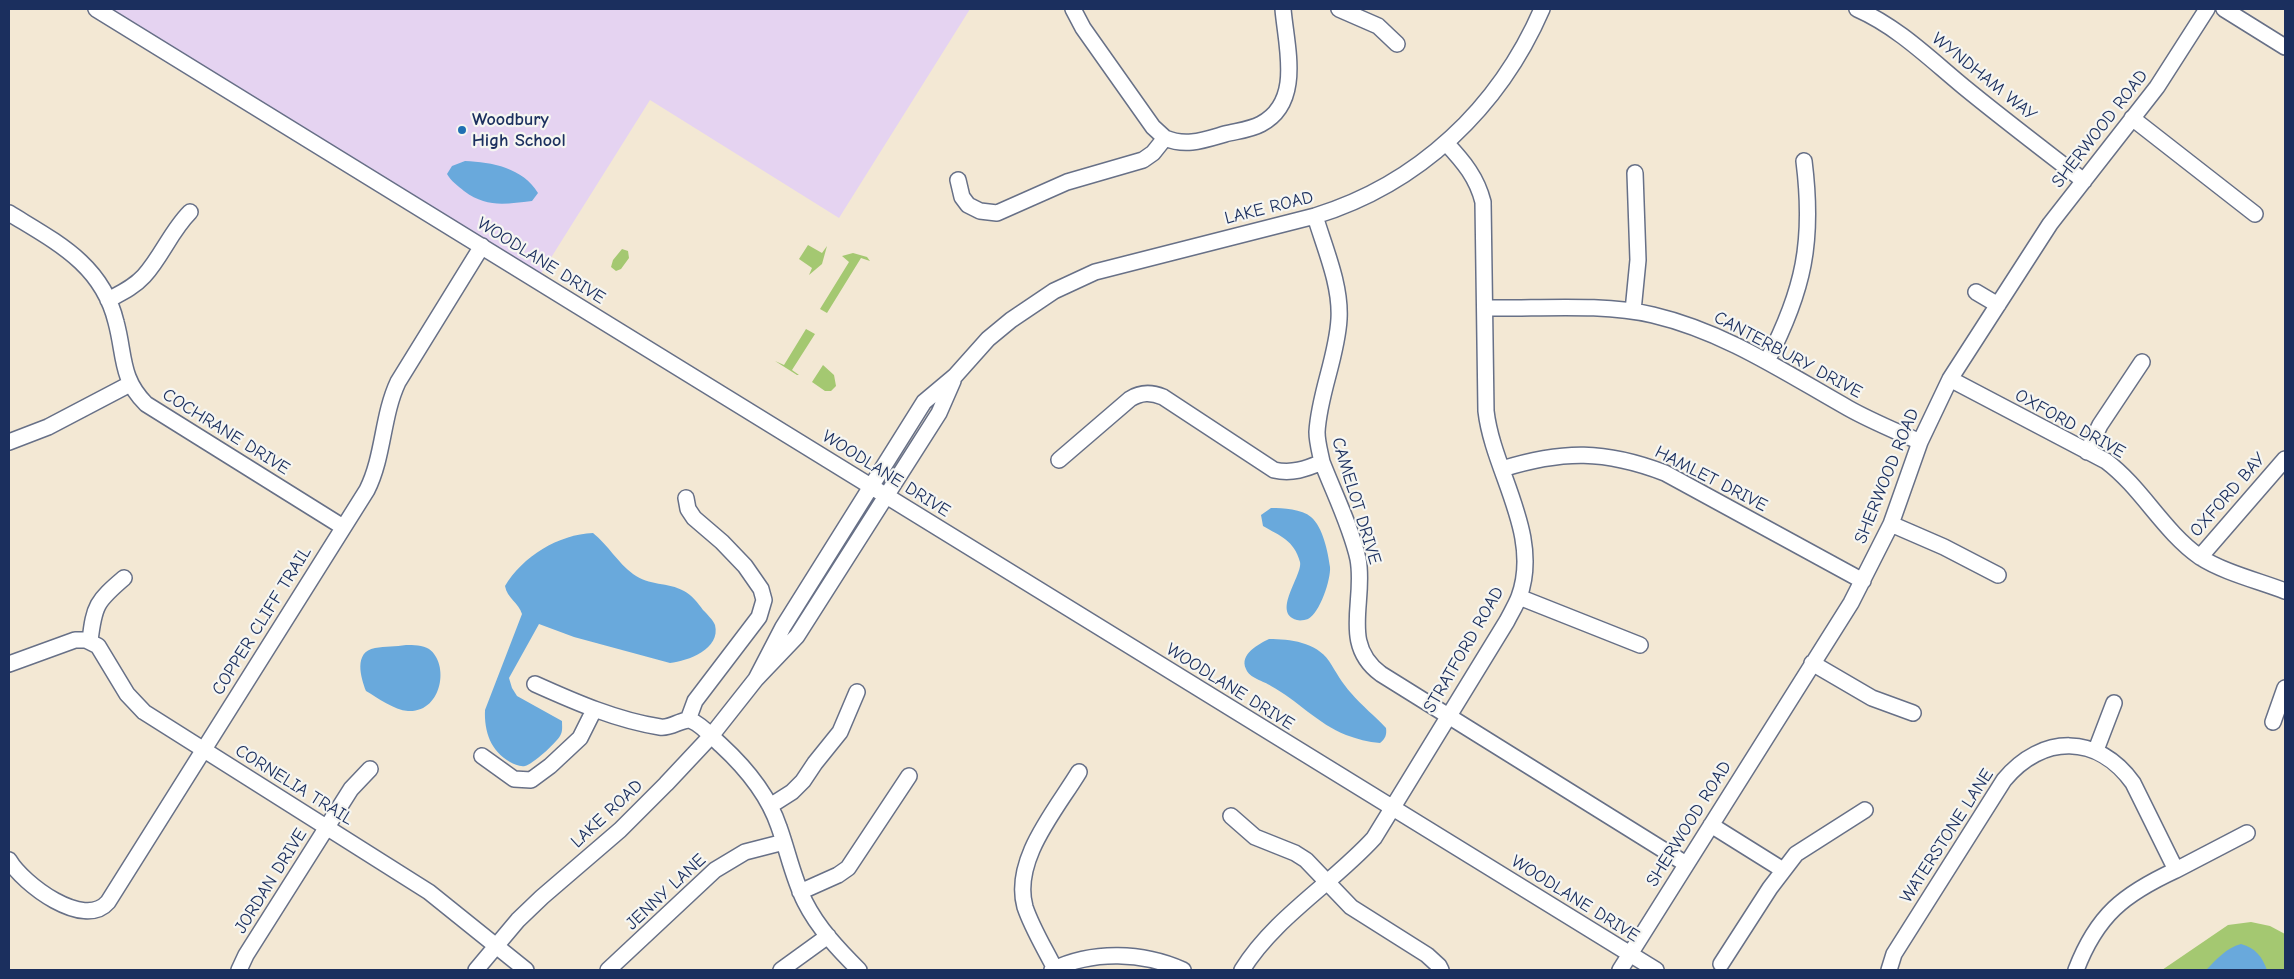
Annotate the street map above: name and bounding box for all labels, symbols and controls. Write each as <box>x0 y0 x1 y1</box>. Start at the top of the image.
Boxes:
street label: WYNDHAM WAY <box>1927 28 2041 126</box>
street label: SHERWOOD ROAD <box>2047 66 2153 192</box>
place label: Woodbury High School <box>472 109 566 152</box>
marker: Woodbury High School <box>456 124 468 136</box>
street label: LAKE ROAD <box>1222 187 1316 229</box>
street label: WOODLANE DRIVE <box>473 213 609 309</box>
street label: CANTERBURY DRIVE <box>1710 307 1866 403</box>
street label: COCHRANE DRIVE <box>158 384 294 480</box>
street label: OXFORD DRIVE <box>2011 385 2129 463</box>
street label: SHERWOOD ROAD <box>1850 405 1924 547</box>
street label: WOODLANE DRIVE <box>818 426 954 522</box>
street label: CAMELOT DRIVE <box>1326 435 1386 567</box>
street label: HAMLET DRIVE <box>1651 441 1771 517</box>
street label: OXFORD BAY <box>2186 448 2270 542</box>
street label: COPPER CLIFF TRAIL <box>208 543 316 699</box>
street label: STRATFORD ROAD <box>1419 583 1509 717</box>
street label: WOODLANE DRIVE <box>1162 639 1298 735</box>
street label: CORNELIA TRAIL <box>231 740 357 830</box>
street label: SHERWOOD ROAD <box>1642 757 1736 891</box>
street label: WATERSTONE LANE <box>1896 765 1998 907</box>
street label: LAKE ROAD <box>567 775 647 853</box>
street label: JORDAN DRIVE <box>230 824 312 938</box>
street label: JENNY LANE <box>621 849 711 935</box>
street label: WOODLANE DRIVE <box>1507 851 1643 947</box>

